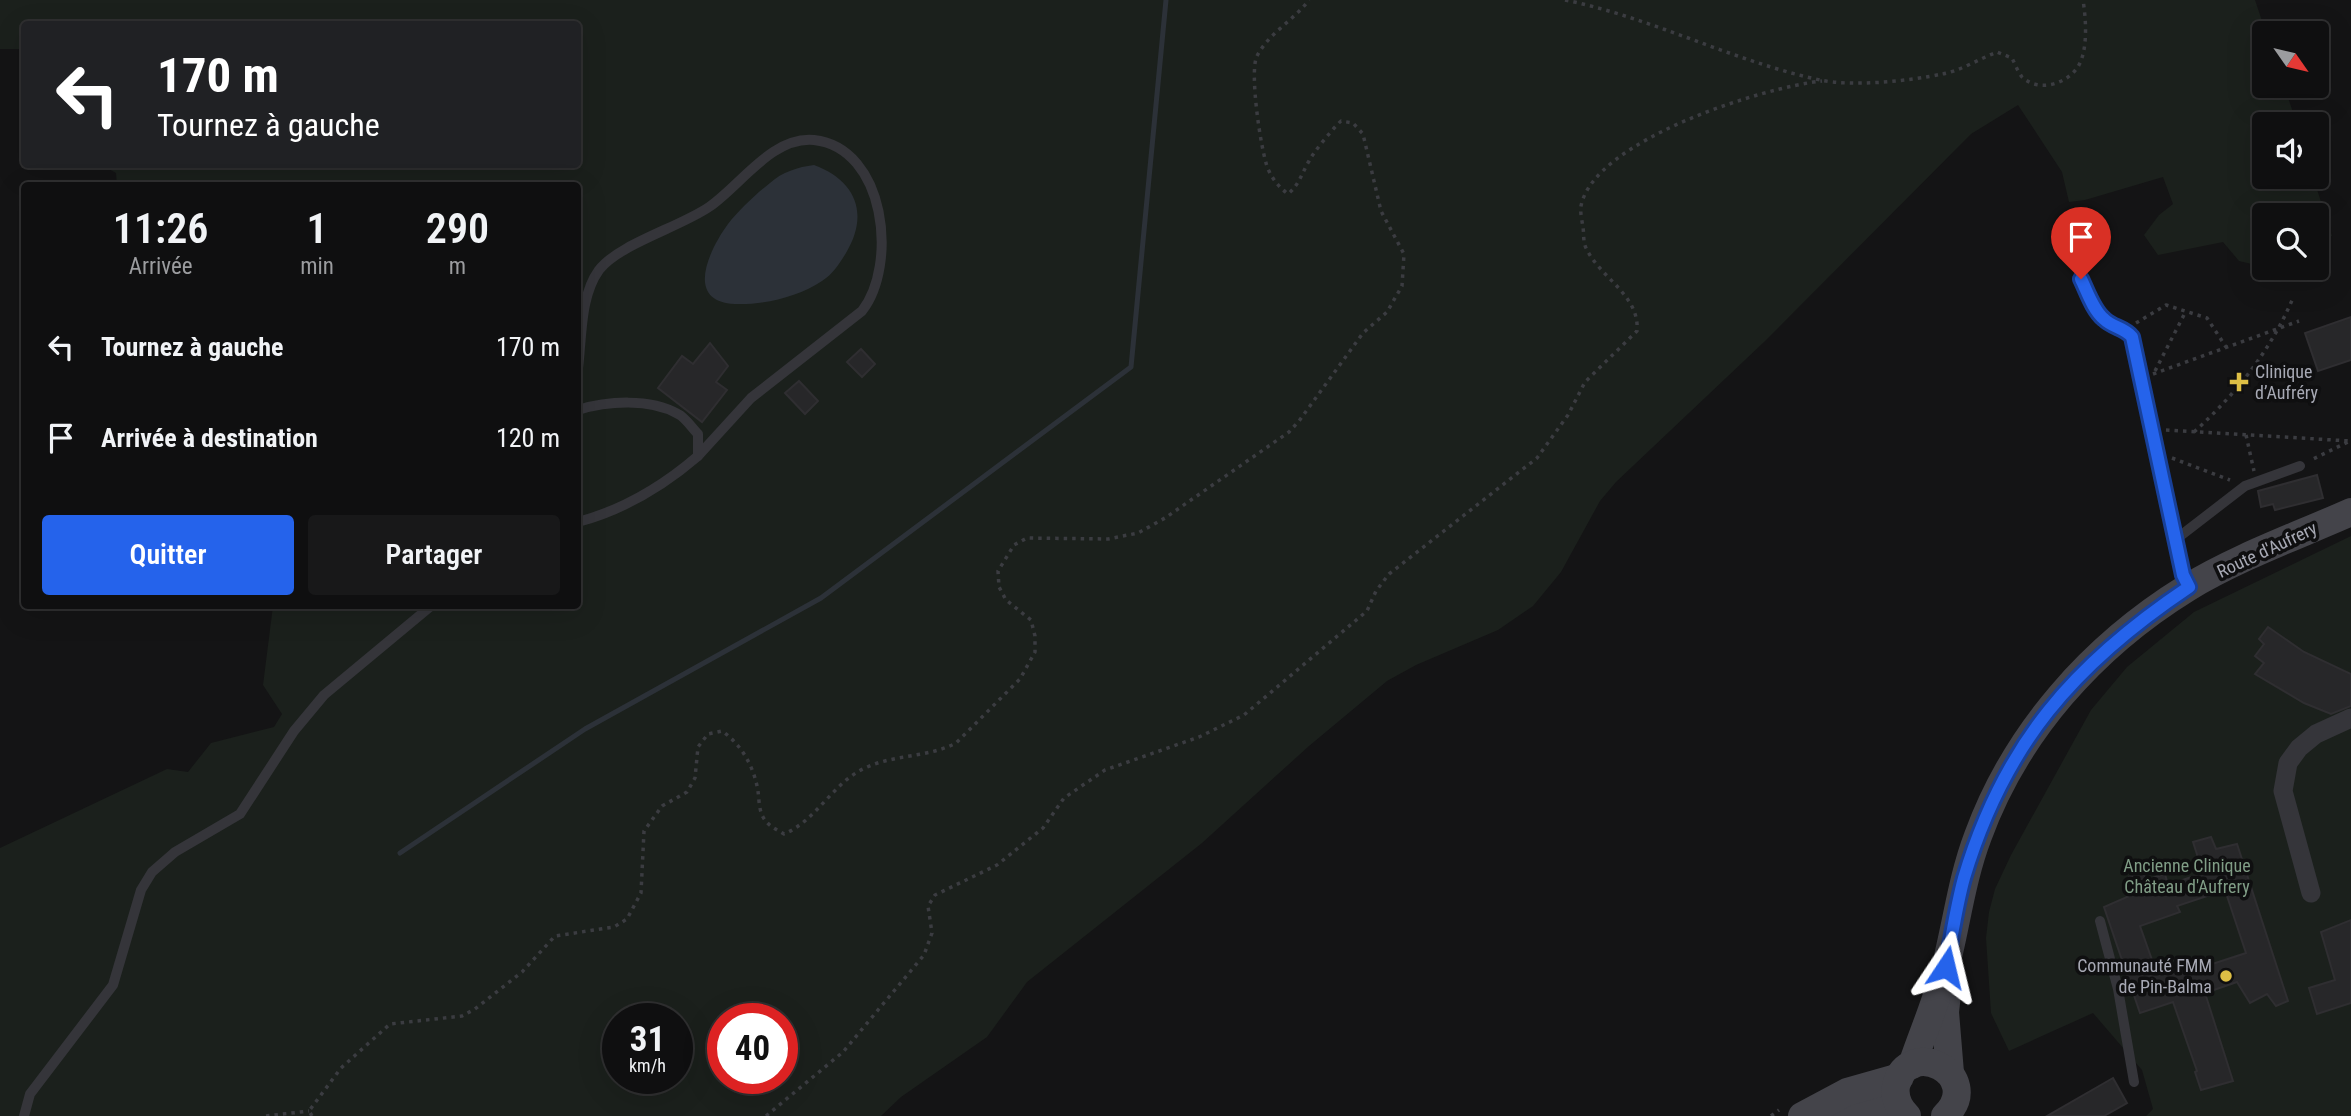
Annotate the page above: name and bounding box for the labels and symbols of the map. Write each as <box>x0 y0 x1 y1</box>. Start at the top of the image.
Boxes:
north arrow <box>2252 21 2329 98</box>
pin <box>2051 207 2111 279</box>
place label: Clinique d’Aufréry <box>2255 361 2318 403</box>
marker: Clinique d’Aufréry <box>2229 372 2249 392</box>
street label: Route d'Aufrery <box>2214 517 2321 582</box>
park label: Ancienne Clinique Château d'Aufrery <box>2123 855 2251 897</box>
position arrow <box>1909 930 1983 1004</box>
place label: Communauté FMM de Pin-Balma <box>2077 955 2212 997</box>
marker: Communauté FMM de Pin-Balma <box>2218 968 2234 984</box>
speed limit sign: 40 <box>707 1003 798 1094</box>

